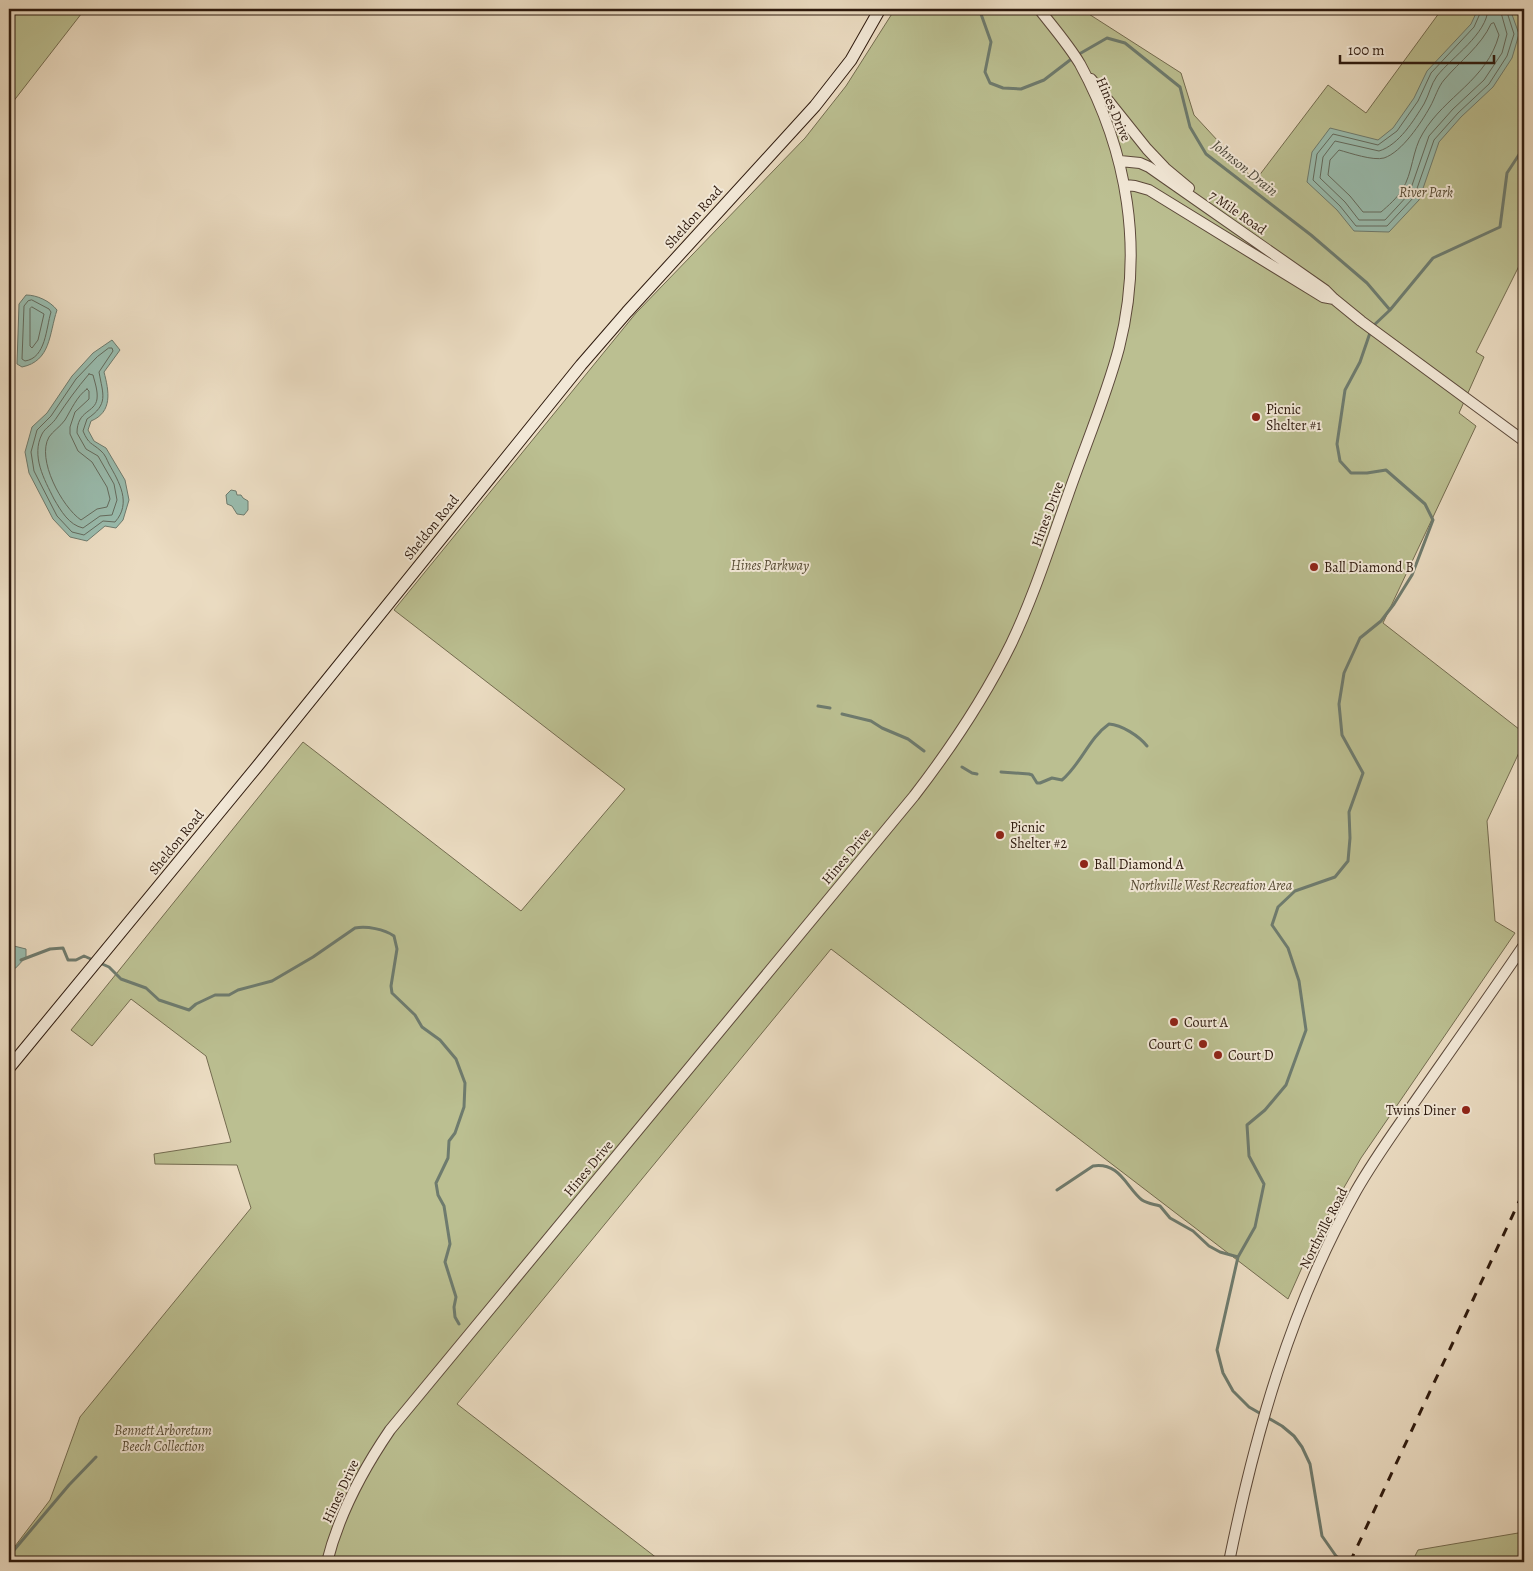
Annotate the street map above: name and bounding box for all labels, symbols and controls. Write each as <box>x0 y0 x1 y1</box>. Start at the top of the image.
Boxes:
scale bar <box>1340 32 1494 64</box>
text: 100 m <box>1348 40 1385 60</box>
street label: Hines Drive <box>1091 74 1136 144</box>
water label: Johnson Drain <box>1207 135 1282 201</box>
street label: Sheldon Road <box>660 181 727 253</box>
park label: River Park <box>1399 183 1453 202</box>
street label: 7 Mile Road <box>1205 186 1271 239</box>
place label: Picnic Shelter #1 <box>1266 400 1321 435</box>
marker: Picnic Shelter #1 <box>1250 411 1262 423</box>
street label: Hines Drive <box>1027 479 1068 549</box>
street label: Sheldon Road <box>399 490 464 564</box>
park label: Hines Parkway <box>731 556 809 575</box>
place label: Ball Diamond B <box>1324 558 1414 577</box>
marker: Ball Diamond B <box>1308 561 1320 573</box>
street label: Sheldon Road <box>144 805 209 879</box>
place label: Picnic Shelter #2 <box>1010 818 1067 853</box>
street label: Hines Drive <box>817 824 876 889</box>
marker: Picnic Shelter #2 <box>994 829 1006 841</box>
place label: Ball Diamond A <box>1094 855 1184 874</box>
marker: Ball Diamond A <box>1078 858 1090 870</box>
park label: Northville West Recreation Area <box>1130 876 1293 895</box>
place label: Court A <box>1184 1013 1229 1032</box>
marker: Court A <box>1168 1016 1180 1028</box>
place label: Court C <box>1148 1035 1193 1054</box>
marker: Court C <box>1197 1038 1209 1050</box>
place label: Court D <box>1228 1046 1274 1065</box>
marker: Court D <box>1212 1049 1224 1061</box>
place label: Twins Diner <box>1386 1101 1457 1120</box>
marker: Twins Diner <box>1460 1104 1472 1116</box>
street label: Hines Drive <box>559 1136 618 1201</box>
street label: Northville Road <box>1295 1184 1352 1272</box>
park label: Bennett Arboretum Beech Collection <box>114 1421 212 1456</box>
street label: Hines Drive <box>317 1456 363 1526</box>

